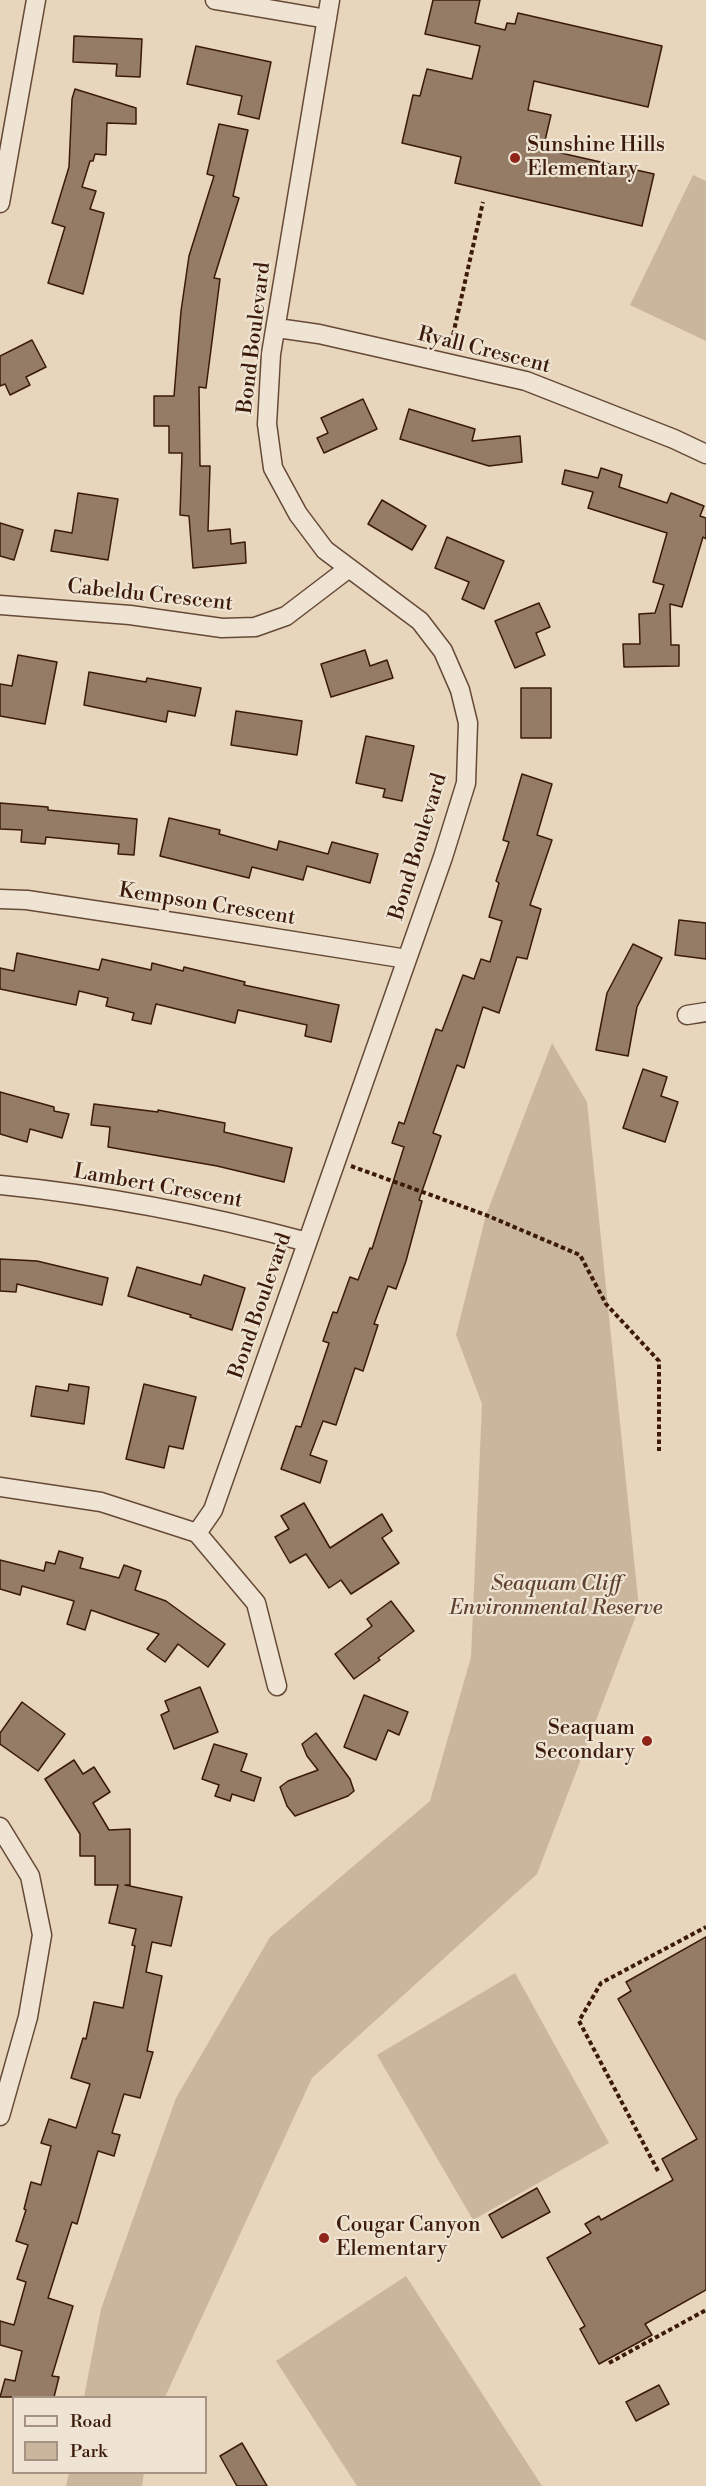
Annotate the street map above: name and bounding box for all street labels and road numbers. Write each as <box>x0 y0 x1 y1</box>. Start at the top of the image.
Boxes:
street label: Bond Boulevard <box>233 261 277 415</box>
street label: Ryall Crescent <box>415 322 553 380</box>
street label: Cabeldu Crescent <box>66 575 234 617</box>
street label: Bond Boulevard <box>385 770 453 924</box>
street label: Kempson Crescent <box>117 879 297 931</box>
street label: Lambert Crescent <box>72 1160 244 1214</box>
street label: Bond Boulevard <box>224 1230 298 1382</box>

